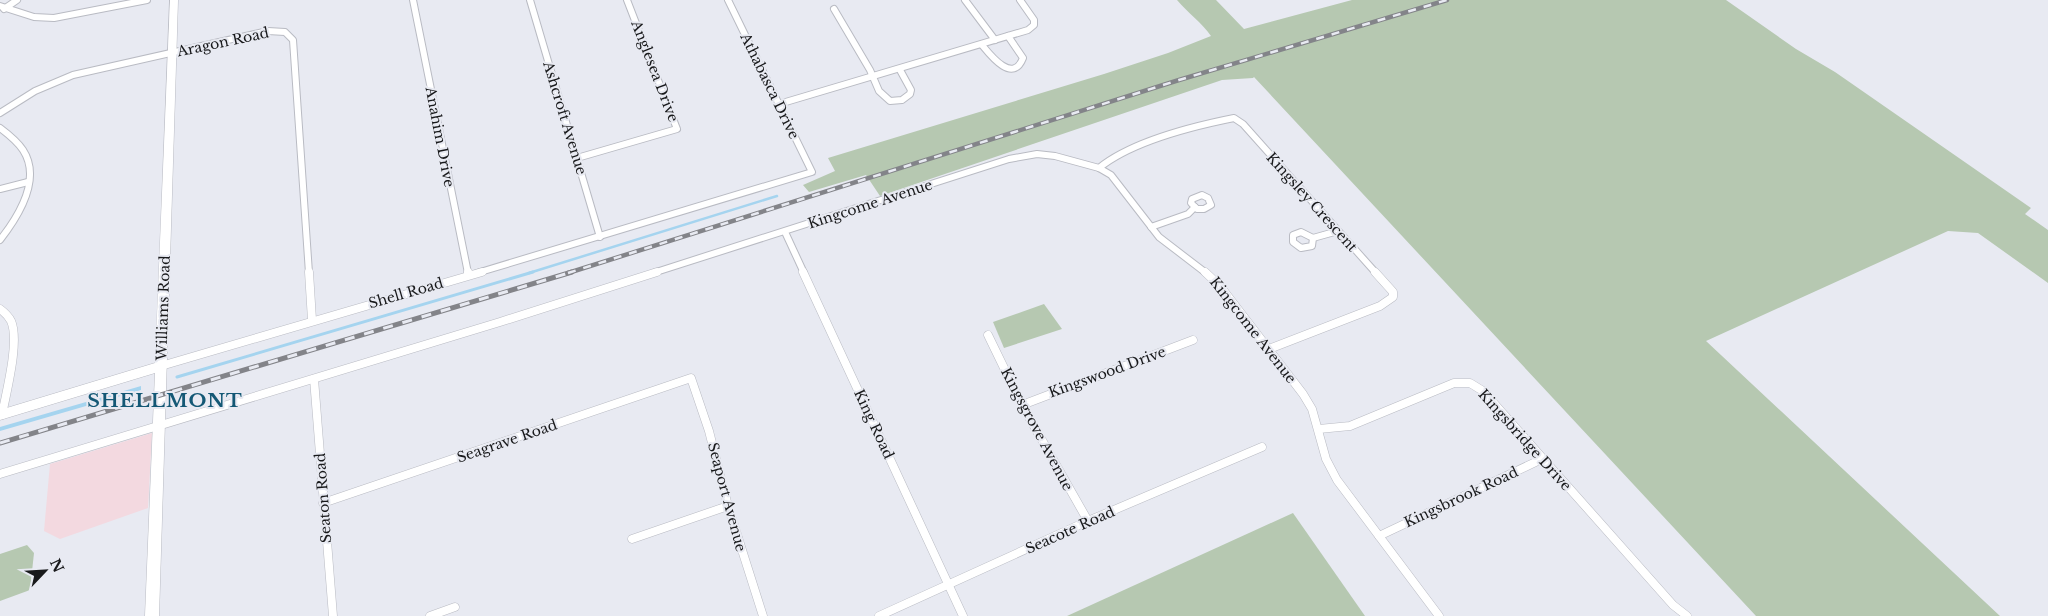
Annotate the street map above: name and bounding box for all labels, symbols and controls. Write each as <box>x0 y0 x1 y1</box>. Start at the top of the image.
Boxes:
street label: Anglesea Drive <box>627 17 683 124</box>
street label: Aragon Road <box>174 23 271 61</box>
street label: Athabasca Drive <box>736 29 803 142</box>
street label: Ashcroft Avenue <box>539 58 591 177</box>
street label: Anahim Drive <box>421 84 459 189</box>
street label: Kingsley Crescent <box>1263 149 1362 256</box>
street label: Kingcome Avenue <box>805 175 935 233</box>
street label: Williams Road <box>152 254 174 362</box>
street label: Kingcome Avenue <box>1206 273 1300 387</box>
street label: Shell Road <box>366 274 446 312</box>
street label: Kingswood Drive <box>1046 342 1168 402</box>
street label: Kingsgrove Avenue <box>997 364 1077 494</box>
street label: Kingsbridge Drive <box>1475 385 1575 495</box>
street label: King Road <box>850 386 898 462</box>
district label: SHELLMONT <box>87 389 243 412</box>
street label: Seagrave Road <box>454 415 560 467</box>
street label: Seaport Avenue <box>704 440 750 554</box>
street label: Seaton Road <box>311 452 335 544</box>
street label: Kingsbrook Road <box>1401 462 1521 531</box>
street label: Seacote Road <box>1022 502 1118 558</box>
north arrow <box>20 546 70 596</box>
text: N <box>46 556 68 575</box>

